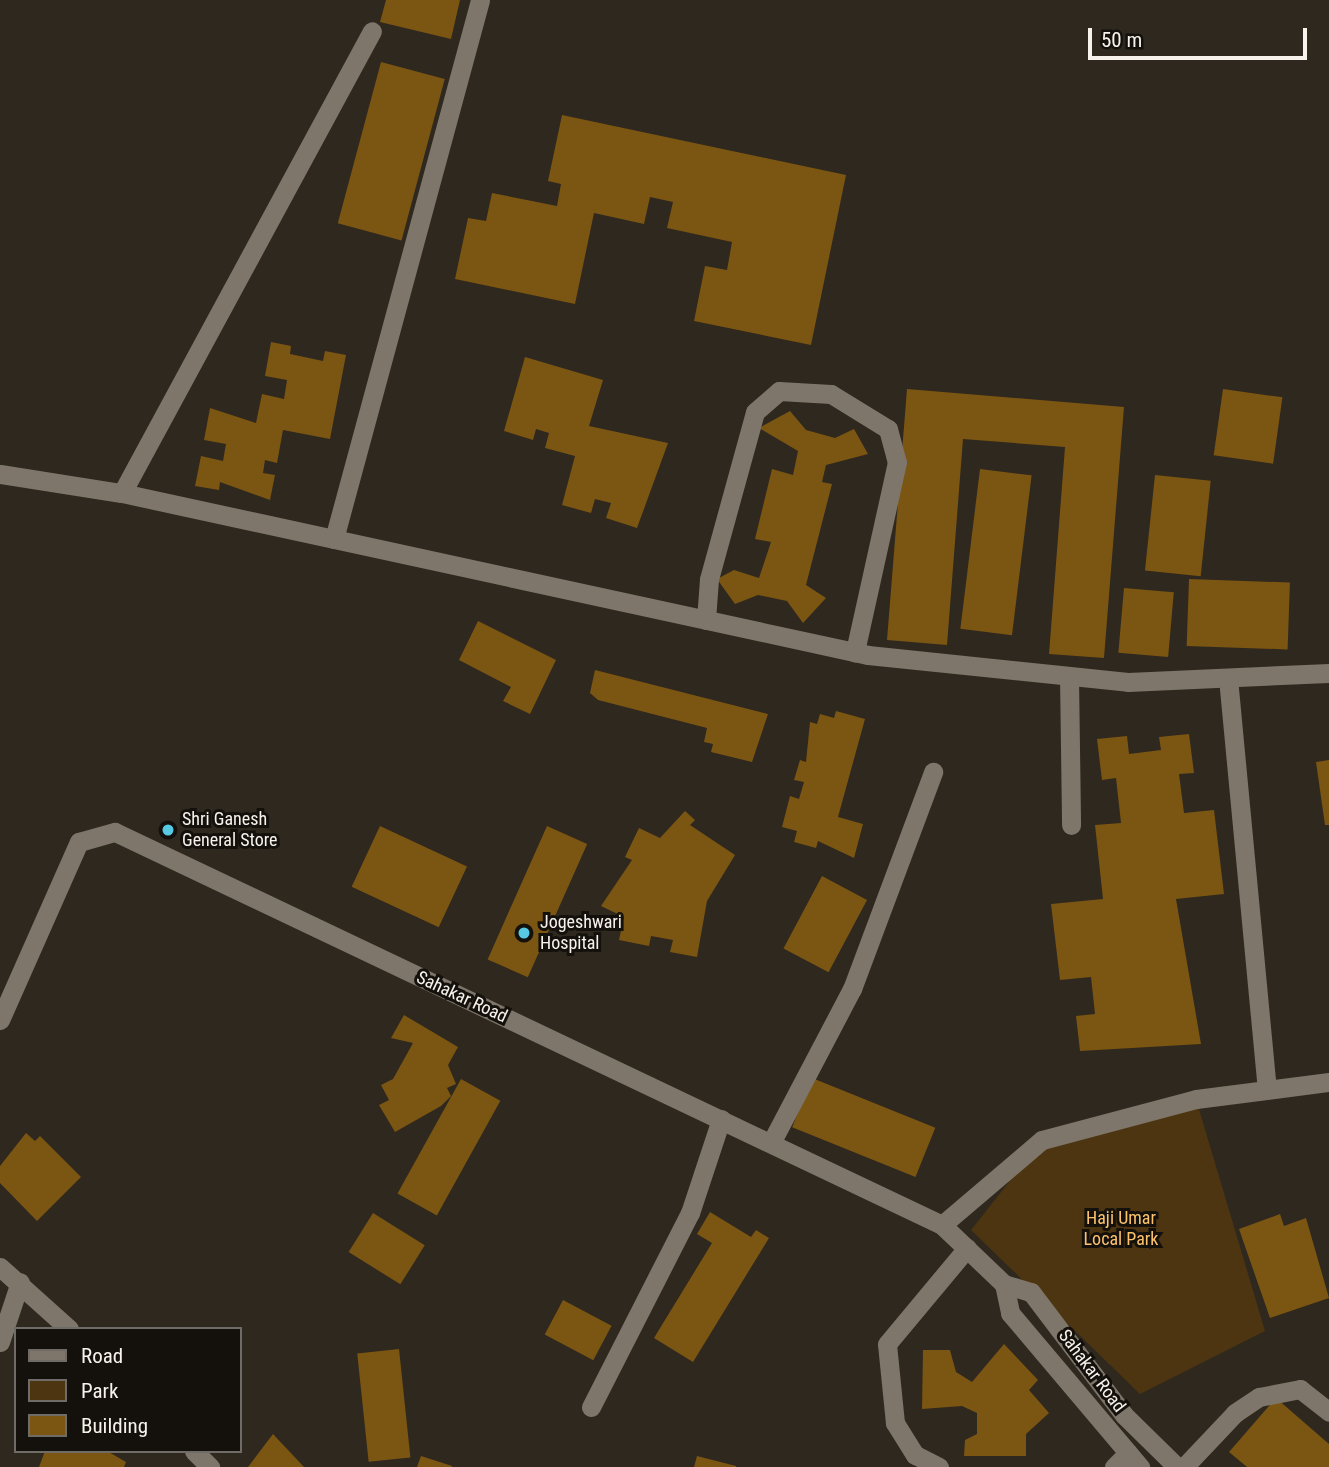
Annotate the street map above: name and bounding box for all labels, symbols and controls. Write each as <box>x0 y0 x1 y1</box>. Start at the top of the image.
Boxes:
scale bar <box>1091 14 1310 58</box>
text: 50 m <box>1101 28 1142 52</box>
place label: Shri Ganesh General Store <box>182 809 278 852</box>
marker: Shri Ganesh General Store <box>160 822 176 838</box>
place label: Jogeshwari Hospital <box>540 912 622 954</box>
marker: Jogeshwari Hospital <box>514 923 534 943</box>
street label: Sahakar Road <box>413 967 511 1027</box>
park label: Haji Umar Local Park <box>1084 1208 1158 1250</box>
street label: Sahakar Road <box>1054 1325 1130 1417</box>
legend <box>14 1327 242 1453</box>
text: Road <box>81 1344 123 1368</box>
text: Park <box>81 1379 118 1403</box>
text: Building <box>81 1414 148 1438</box>

